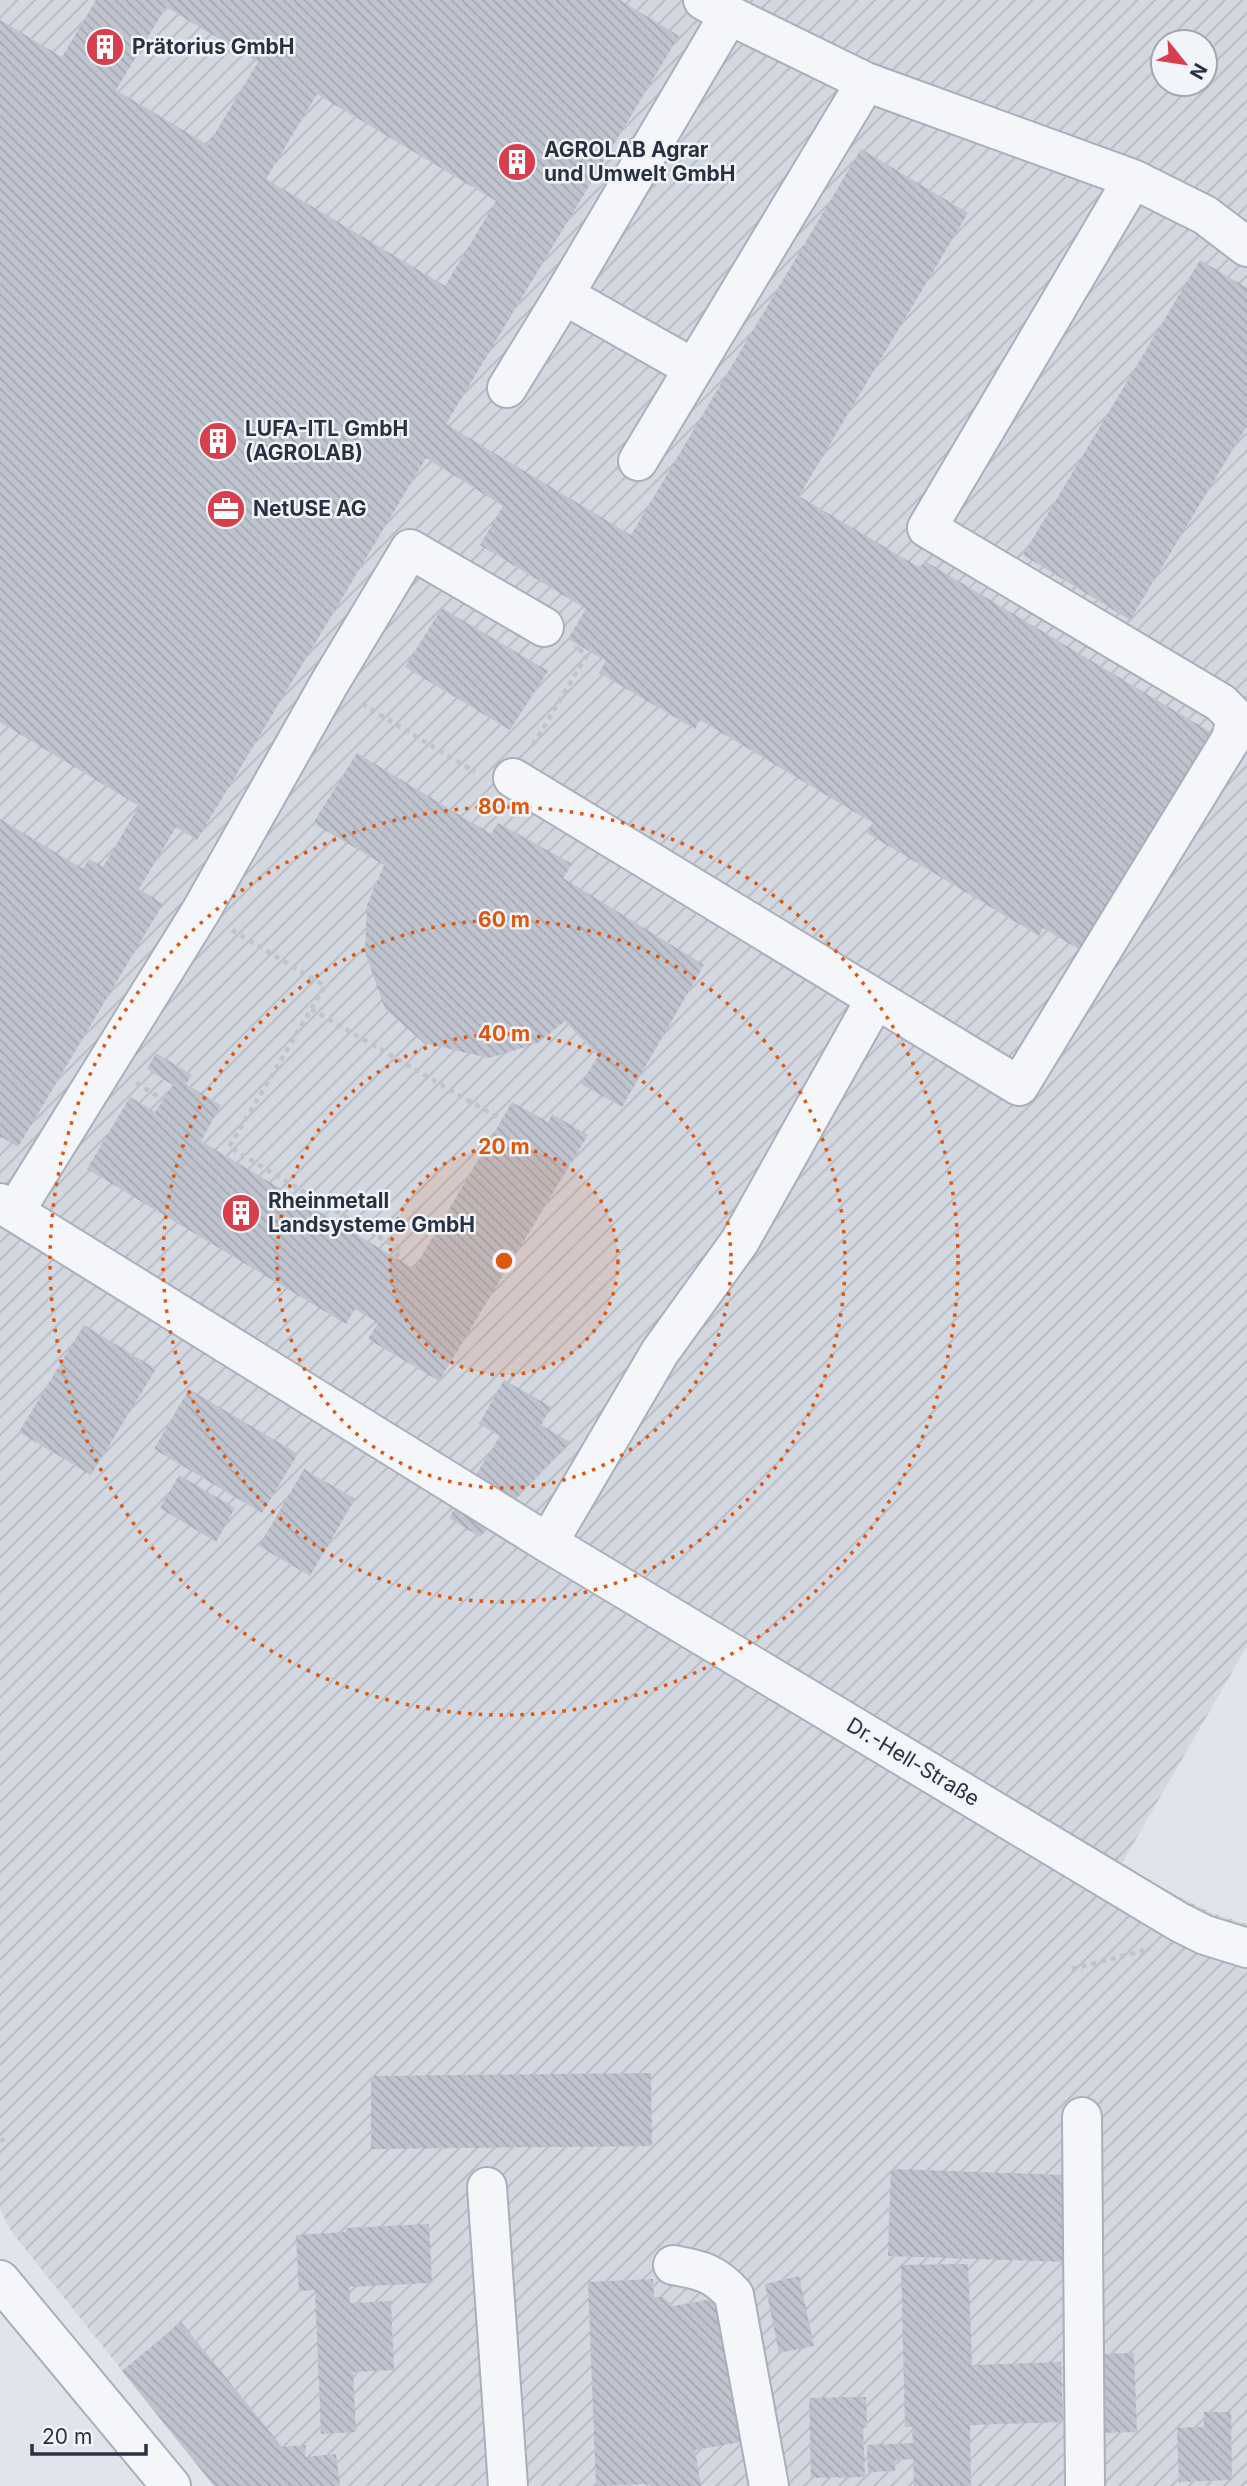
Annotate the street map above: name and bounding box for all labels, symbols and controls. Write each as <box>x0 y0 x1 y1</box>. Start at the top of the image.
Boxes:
building icon: Prätorius GmbH <box>84 26 126 68</box>
north arrow <box>1149 28 1219 98</box>
place label: Prätorius GmbH <box>132 34 294 59</box>
text: N <box>1185 59 1212 83</box>
place label: AGROLAB Agrar und Umwelt GmbH <box>544 137 735 186</box>
building icon: AGROLAB Agrar und Umwelt GmbH <box>496 141 538 183</box>
place label: LUFA-ITL GmbH (AGROLAB) <box>245 416 408 465</box>
building icon: LUFA-ITL GmbH (AGROLAB) <box>197 420 239 462</box>
office icon: NetUSE AG <box>205 488 247 530</box>
place label: NetUSE AG <box>253 496 367 521</box>
text: 80 m <box>478 794 530 819</box>
text: 60 m <box>478 907 530 932</box>
text: 40 m <box>478 1021 530 1046</box>
text: 20 m <box>478 1134 530 1159</box>
place label: Rheinmetall Landsysteme GmbH <box>268 1188 475 1237</box>
building icon: Rheinmetall Landsysteme GmbH <box>220 1192 262 1234</box>
centre of rings <box>492 1249 516 1273</box>
street label: Dr.-Hell-Straße <box>842 1712 984 1811</box>
scale bar <box>32 2412 145 2456</box>
text: 20 m <box>42 2424 92 2449</box>

